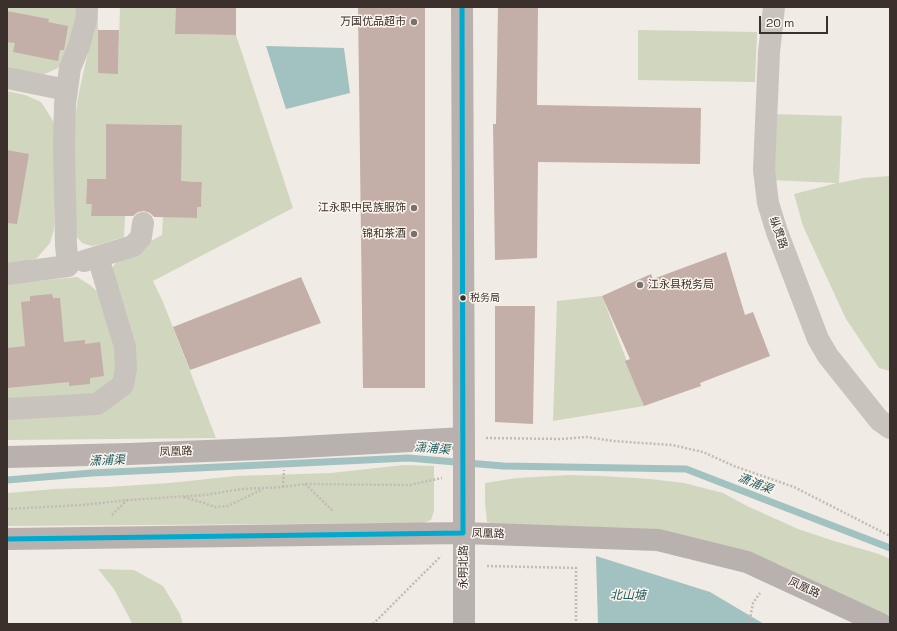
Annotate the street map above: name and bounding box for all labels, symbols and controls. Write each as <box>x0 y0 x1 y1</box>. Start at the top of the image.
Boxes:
scale bar <box>761 8 830 34</box>
place label: 万国优品超市 <box>340 15 406 29</box>
text: 20 m <box>766 15 794 31</box>
marker: 万国优品超市 <box>409 17 419 27</box>
place label: 江永职中民族服饰 <box>318 201 406 215</box>
marker: 江永职中民族服饰 <box>409 203 419 213</box>
street label: 纵贯路 <box>766 215 790 251</box>
place label: 锦和茶酒 <box>362 227 406 241</box>
marker: 锦和茶酒 <box>409 229 419 239</box>
place label: 江永县税务局 <box>648 278 714 292</box>
marker: 江永县税务局 <box>635 280 645 290</box>
place label: 税务局 <box>470 292 500 304</box>
marker: 税务局 <box>458 293 468 303</box>
water label: 潇浦渠 <box>413 440 451 458</box>
street label: 凤凰路 <box>159 445 193 459</box>
water label: 潇浦渠 <box>89 453 125 469</box>
water label: 潇浦渠 <box>736 471 774 497</box>
street label: 凤凰路 <box>471 527 505 541</box>
street label: 永明北路 <box>457 545 471 589</box>
street label: 凤凰路 <box>786 575 822 601</box>
water label: 北山塘 <box>610 589 646 603</box>

